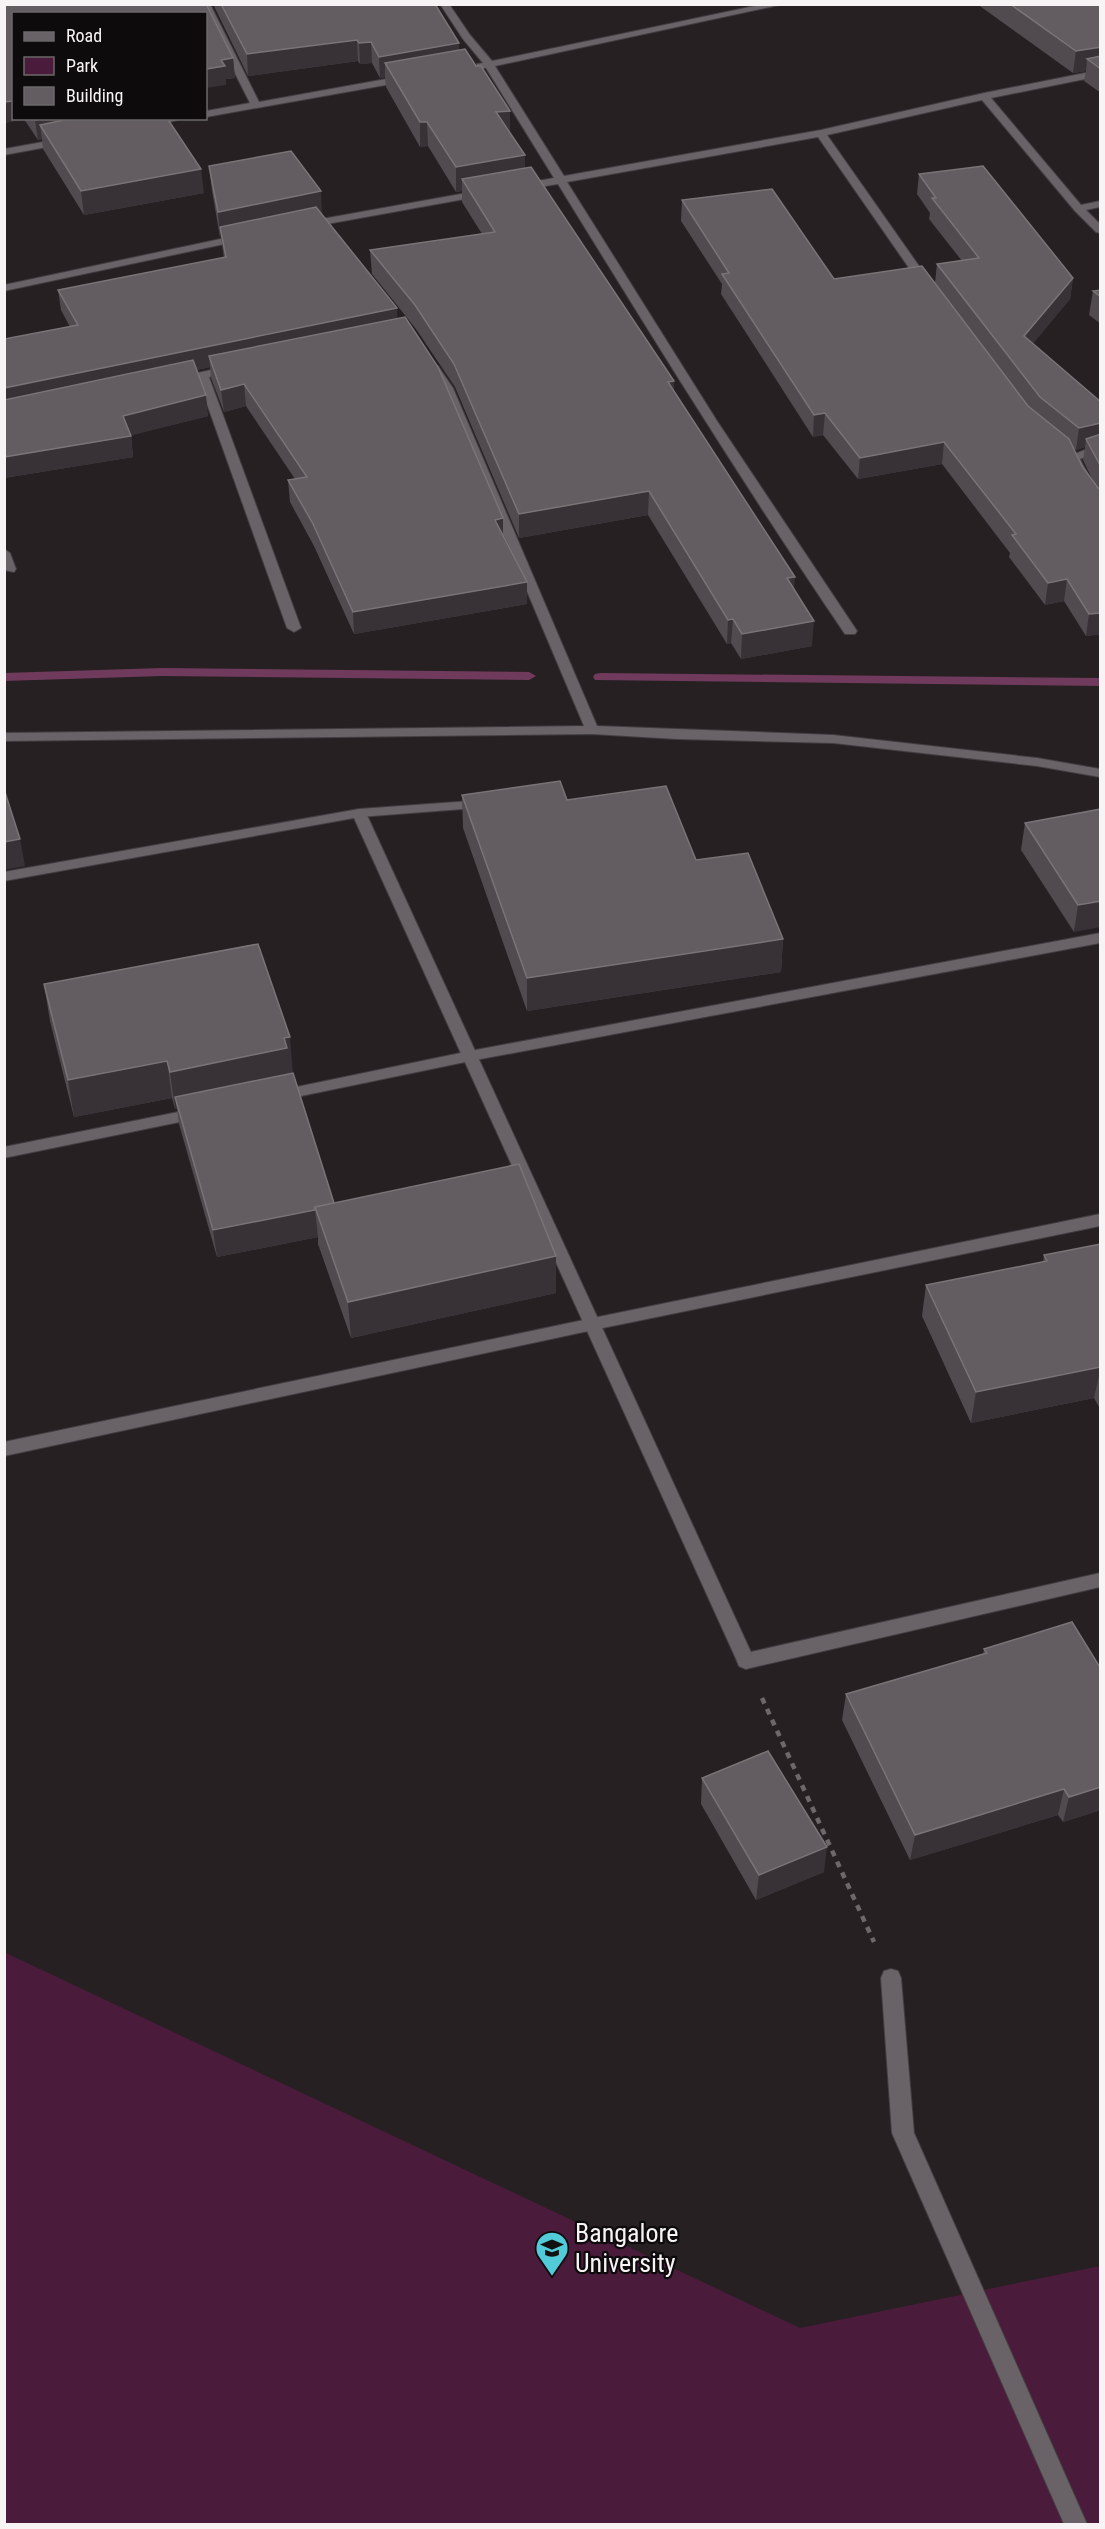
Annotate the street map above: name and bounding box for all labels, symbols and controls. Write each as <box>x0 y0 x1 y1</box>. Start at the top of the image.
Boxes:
legend <box>12 12 207 120</box>
text: Road <box>66 25 102 46</box>
text: Park <box>66 55 98 76</box>
text: Building <box>66 85 123 106</box>
place label: Bangalore University <box>575 2218 678 2278</box>
school or university icon: Bangalore University <box>534 2230 570 2277</box>

